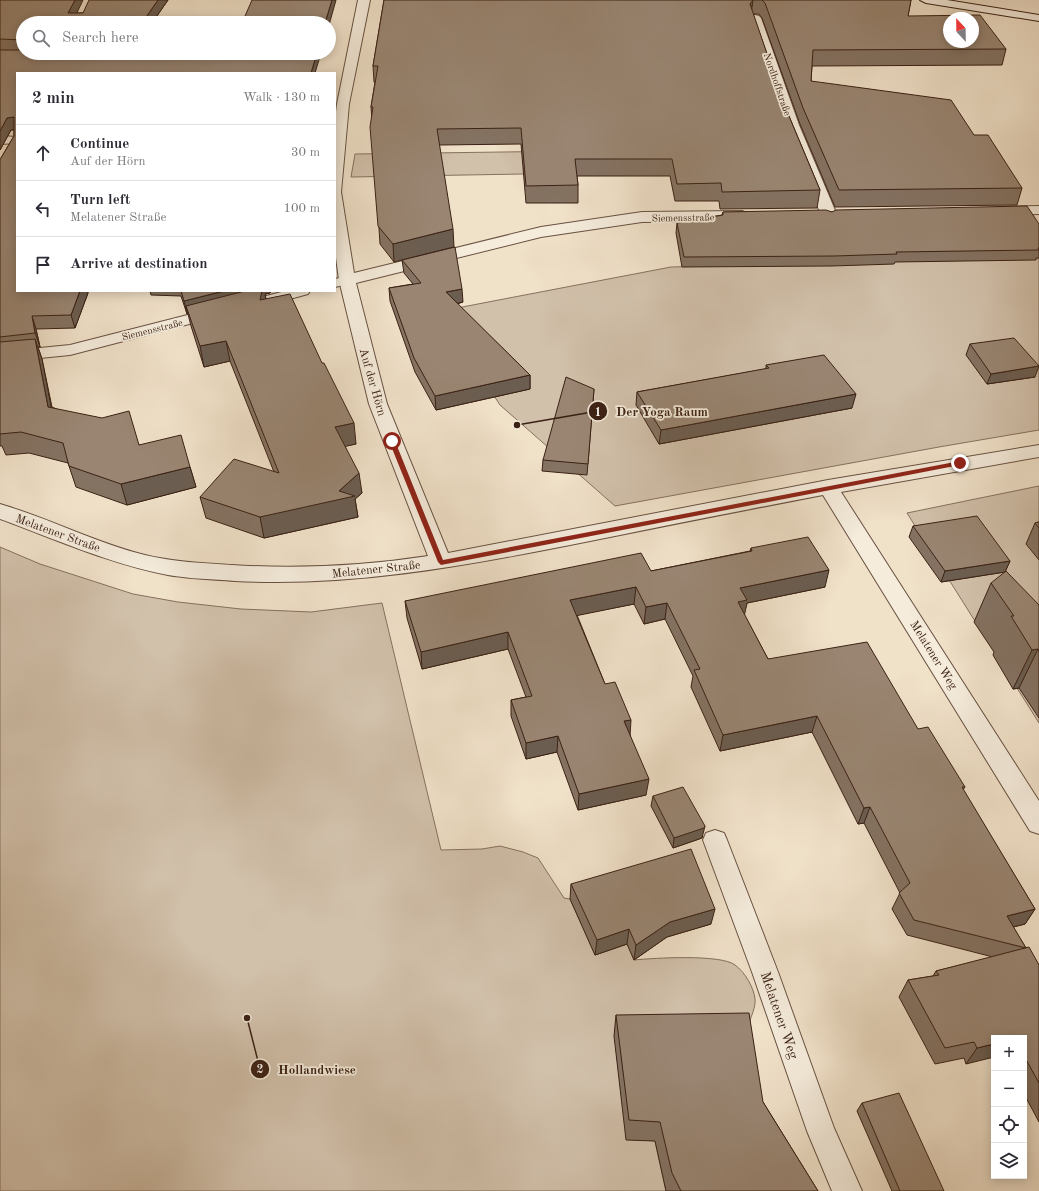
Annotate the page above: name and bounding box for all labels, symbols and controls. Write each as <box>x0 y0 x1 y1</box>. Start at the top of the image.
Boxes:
north arrow <box>943 12 979 48</box>
search box <box>16 16 336 60</box>
icon: search <box>30 27 52 49</box>
text: Search here <box>62 31 139 46</box>
street label: Nordhoffstraße <box>762 52 793 117</box>
text: 2 min <box>32 90 75 107</box>
text: Walk · 130 m <box>243 91 320 104</box>
text: Continue <box>70 137 129 152</box>
icon: ahead <box>32 142 54 164</box>
text: 30 m <box>291 146 320 159</box>
text: Auf der Hörn <box>70 155 146 168</box>
text: Turn left <box>70 193 130 208</box>
icon: left <box>32 198 54 220</box>
text: 100 m <box>283 202 320 215</box>
text: Melatener Straße <box>70 211 167 224</box>
street label: Siemensstraße <box>652 212 715 224</box>
icon: arrive <box>32 254 54 276</box>
text: Arrive at destination <box>70 257 208 272</box>
street label: Siemensstraße <box>121 317 184 342</box>
street label: Auf der Hörn <box>357 347 388 418</box>
callout: Der Yoga Raum <box>588 399 716 424</box>
text: Der Yoga Raum <box>616 406 708 419</box>
text: 1 <box>595 407 601 419</box>
route start <box>383 432 401 450</box>
route end <box>951 454 969 472</box>
street label: Melatener Straße <box>14 513 102 555</box>
street label: Melatener Straße <box>331 559 421 581</box>
street label: Melatener Weg <box>907 619 959 692</box>
street label: Melatener Weg <box>758 970 801 1061</box>
map controls <box>991 1035 1027 1179</box>
button: + <box>991 1035 1027 1071</box>
callout: Hollandwiese <box>250 1057 364 1082</box>
text: 2 <box>257 1064 264 1076</box>
text: Hollandwiese <box>278 1064 356 1077</box>
button: − <box>991 1071 1027 1107</box>
button: locate <box>991 1107 1027 1143</box>
button: layers <box>991 1143 1027 1179</box>

